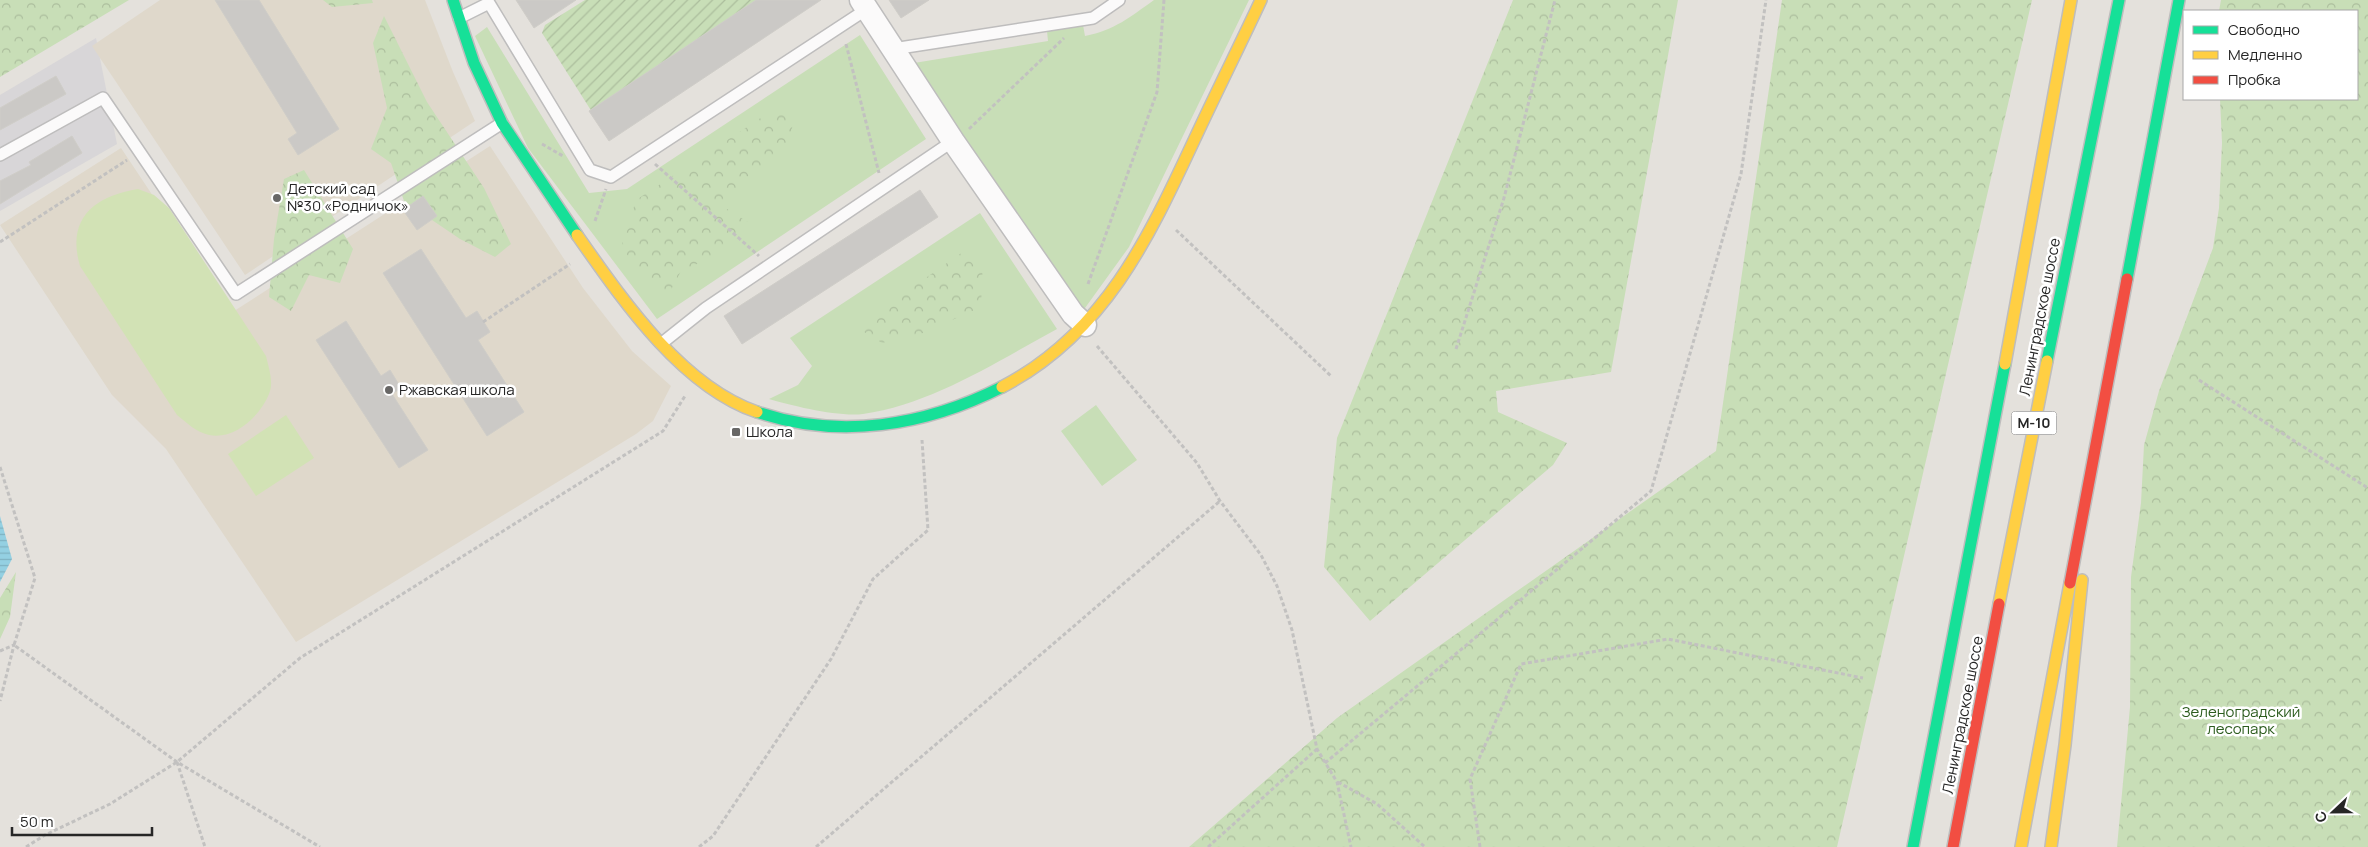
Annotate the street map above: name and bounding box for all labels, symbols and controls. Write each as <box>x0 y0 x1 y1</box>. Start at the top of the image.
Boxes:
legend <box>2183 10 2358 100</box>
text: Свободно <box>2228 19 2300 40</box>
text: Медленно <box>2228 44 2302 65</box>
text: Пробка <box>2228 69 2281 90</box>
place label: Детский сад №30 «Родничок» <box>287 178 409 216</box>
marker: Детский сад №30 «Родничок» <box>271 192 283 204</box>
street label: Ленинградское шоссе <box>2014 236 2065 398</box>
place label: Ржавская школа <box>399 379 514 400</box>
marker: Ржавская школа <box>383 384 395 396</box>
road number: М-10 <box>2012 412 2056 434</box>
place label: Школа <box>746 421 793 442</box>
marker: Школа <box>730 426 742 438</box>
street label: Ленинградское шоссе <box>1937 634 1988 796</box>
park label: Зеленоградский лесопарк <box>2182 701 2300 739</box>
north arrow <box>2308 787 2358 837</box>
scale bar <box>12 804 152 836</box>
text: С <box>2310 809 2331 825</box>
text: 50 m <box>20 811 54 832</box>

